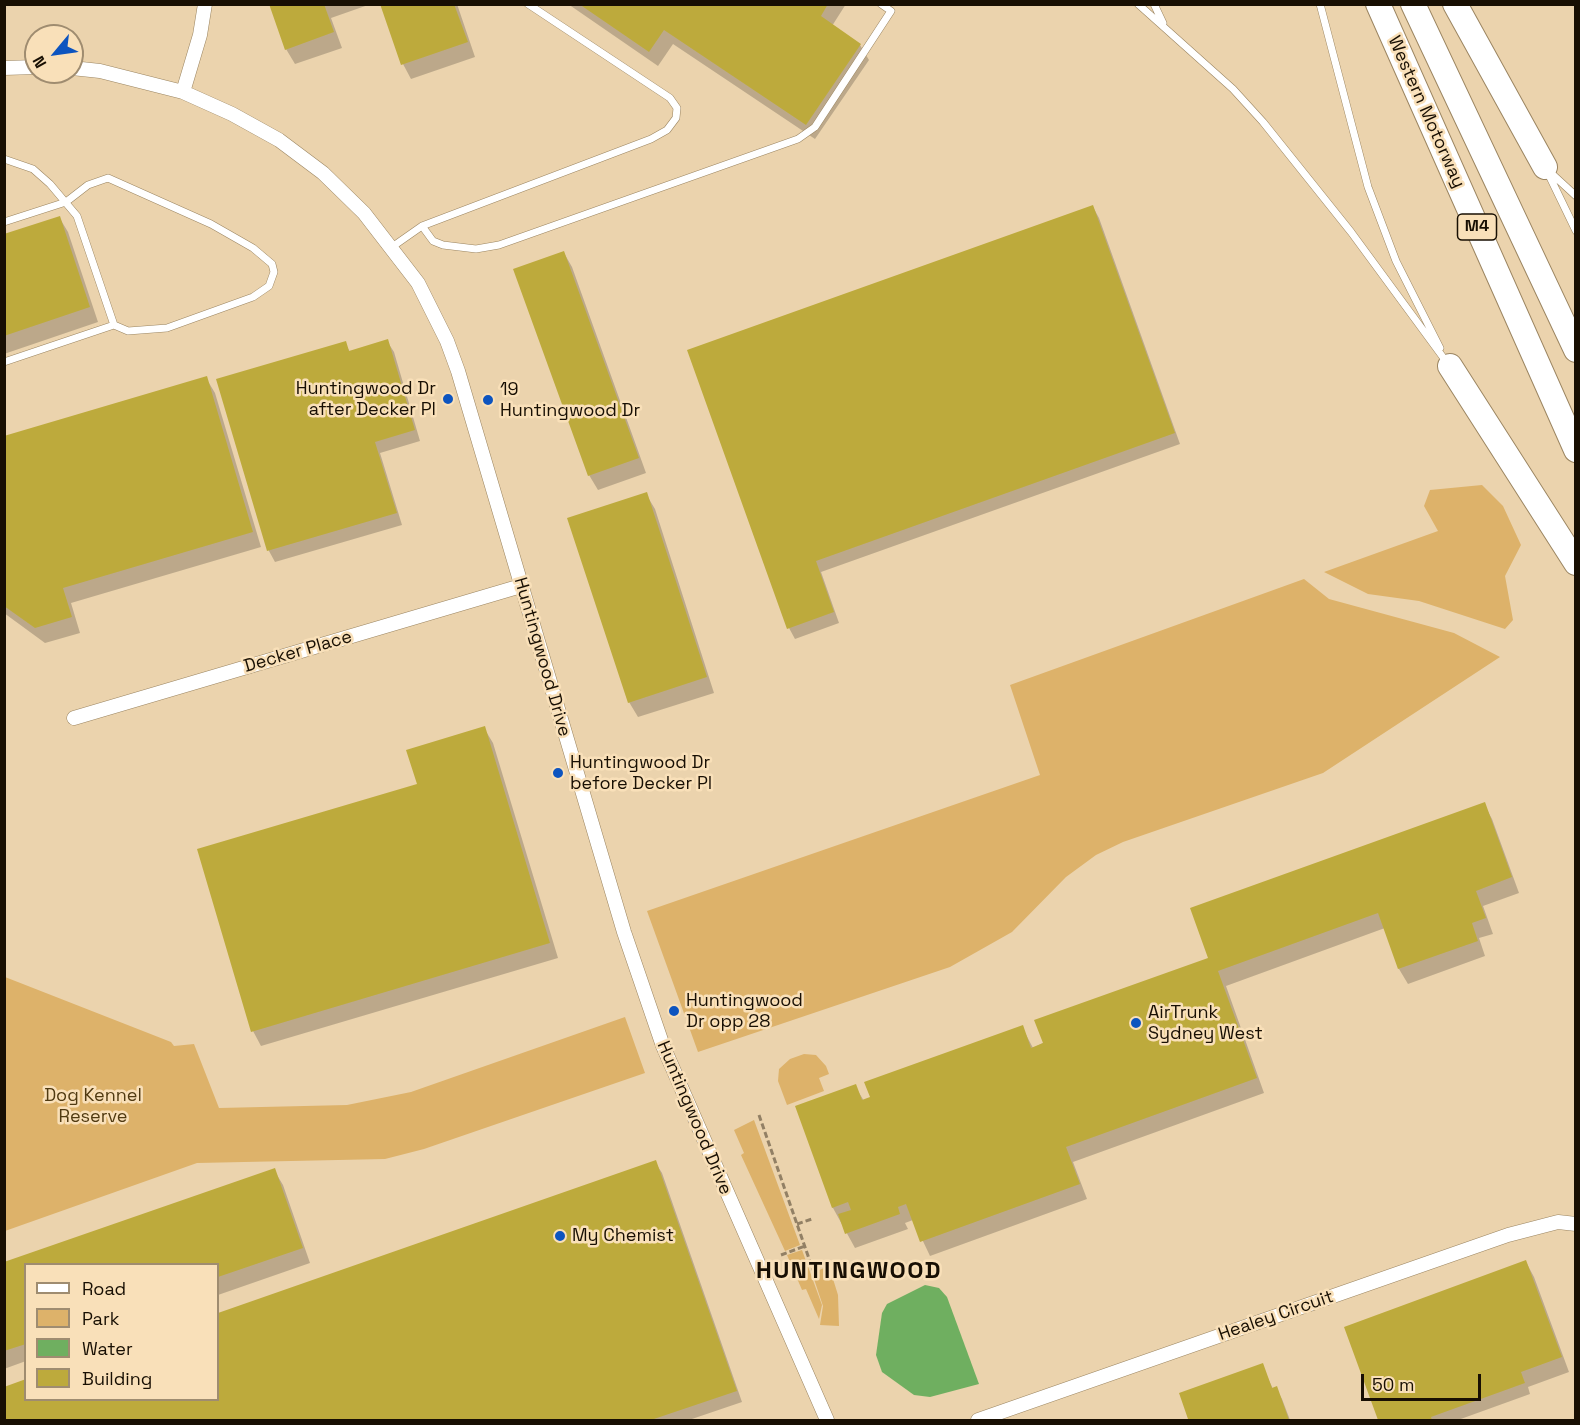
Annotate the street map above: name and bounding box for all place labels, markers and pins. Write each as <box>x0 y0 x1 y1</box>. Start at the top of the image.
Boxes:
place label: Huntingwood Dr after Decker Pl <box>296 378 436 420</box>
place label: 19 Huntingwood Dr <box>500 379 640 422</box>
marker: Huntingwood Dr after Decker Pl <box>441 392 455 406</box>
marker: 19 Huntingwood Dr <box>481 393 495 407</box>
place label: Huntingwood Dr before Decker Pl <box>570 752 712 795</box>
marker: Huntingwood Dr before Decker Pl <box>551 766 565 780</box>
place label: Huntingwood Dr opp 28 <box>686 990 803 1032</box>
place label: AirTrunk Sydney West <box>1148 1002 1263 1044</box>
marker: Huntingwood Dr opp 28 <box>667 1004 681 1018</box>
marker: AirTrunk Sydney West <box>1129 1016 1143 1030</box>
place label: My Chemist <box>572 1225 674 1247</box>
marker: My Chemist <box>553 1229 567 1243</box>

